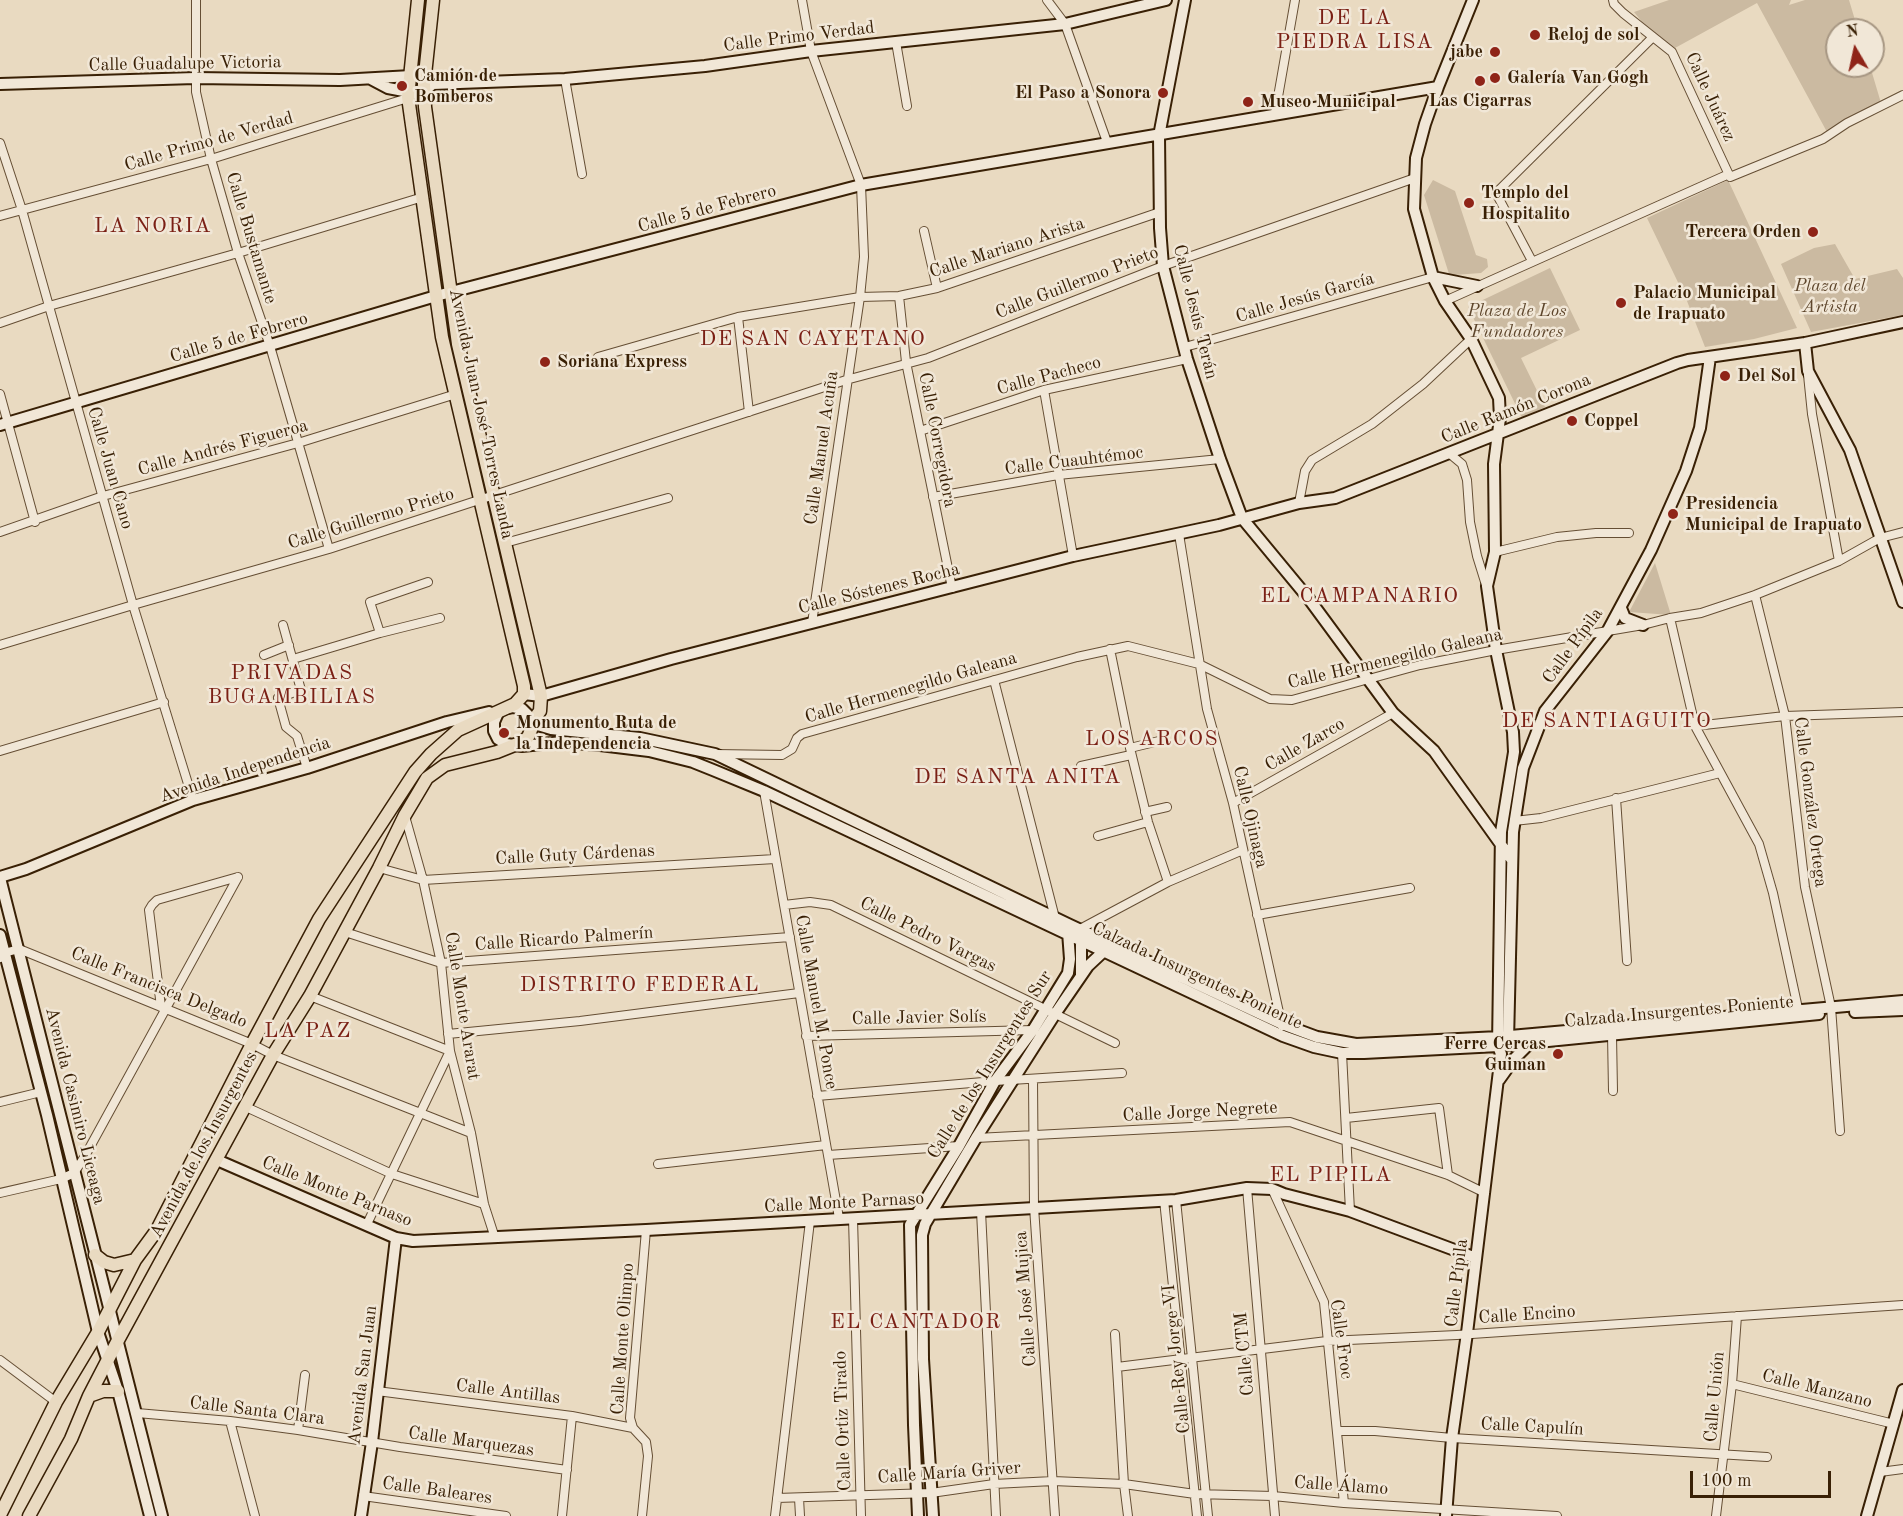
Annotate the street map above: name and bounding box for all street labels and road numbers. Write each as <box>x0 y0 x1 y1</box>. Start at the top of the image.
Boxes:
street label: Calle Primo Verdad <box>722 17 876 57</box>
street label: Calle Juárez <box>1680 49 1740 145</box>
street label: Calle Guadalupe Victoria <box>88 52 282 76</box>
street label: Calle Primo de Verdad <box>122 108 296 176</box>
street label: Calle Bustamante <box>221 170 281 306</box>
street label: Calle 5 de Febrero <box>635 180 779 238</box>
street label: Calle Mariano Arista <box>927 213 1087 283</box>
street label: Calle Guillermo Prieto <box>992 242 1162 324</box>
street label: Calle Jesús Terán <box>1168 242 1222 382</box>
street label: Calle Jesús García <box>1233 268 1377 328</box>
street label: Avenida Juan José Torres Landa <box>444 287 518 541</box>
street label: Calle 5 de Febrero <box>168 308 310 368</box>
street label: Calle Pacheco <box>995 352 1103 400</box>
street label: Calle Ramón Corona <box>1438 369 1594 449</box>
street label: Calle Manuel Acuña <box>800 370 844 526</box>
street label: Calle Corregidora <box>913 371 961 509</box>
street label: Calle Juan Cano <box>82 404 138 532</box>
street label: Calle Andrés Figueroa <box>136 415 310 481</box>
street label: Calle Cuauhtémoc <box>1003 442 1145 480</box>
street label: Calle Guillermo Prieto <box>285 483 457 555</box>
street label: Calle Sóstenes Rocha <box>796 558 962 620</box>
street label: Calle Pípila <box>1538 604 1608 688</box>
street label: Calle Hermenegildo Galeana <box>1286 624 1504 694</box>
street label: Calle Hermenegildo Galeana <box>802 647 1020 729</box>
street label: Calle Zarco <box>1261 713 1349 777</box>
street label: Calle González Ortega <box>1789 715 1831 889</box>
street label: Avenida Independencia <box>157 732 333 808</box>
street label: Calle Ojinaga <box>1228 764 1272 870</box>
street label: Calle Guty Cárdenas <box>495 840 655 870</box>
street label: Calle Pedro Vargas <box>856 893 1000 977</box>
street label: Calle Manuel M. Ponce <box>790 913 842 1091</box>
street label: Calzada Insurgentes Poniente <box>1088 918 1306 1034</box>
street label: Calle Ricardo Palmerín <box>474 922 654 956</box>
street label: Calle Monte Ararat <box>440 930 484 1082</box>
street label: Calle Francisca Delgado <box>68 943 250 1033</box>
street label: Calle de los Insurgentes Sur <box>923 967 1057 1163</box>
street label: Calzada Insurgentes Poniente <box>1563 991 1795 1033</box>
street label: Avenida Casimiro Liceaga <box>40 1005 110 1207</box>
street label: Calle Javier Solís <box>851 1006 987 1030</box>
street label: Avenida de los Insurgentes <box>146 1048 262 1242</box>
street label: Calle Jorge Negrete <box>1122 1097 1278 1127</box>
street label: Calle Monte Parnaso <box>259 1152 415 1232</box>
street label: Calle Monte Parnaso <box>763 1188 925 1218</box>
street label: Calle José Mujica <box>1010 1230 1042 1368</box>
street label: Calle Pípila <box>1441 1238 1473 1328</box>
street label: Calle Monte Olimpo <box>607 1262 639 1416</box>
street label: Calle Rey Jorge VI <box>1158 1283 1196 1435</box>
street label: Calle Froc <box>1325 1298 1357 1380</box>
street label: Calle Encino <box>1478 1301 1576 1329</box>
street label: Avenida San Juan <box>344 1304 382 1446</box>
street label: Calle CTM <box>1231 1311 1259 1397</box>
street label: Calle Ortiz Tirado <box>830 1350 856 1492</box>
street label: Calle Unión <box>1700 1351 1730 1443</box>
street label: Calle Manzano <box>1759 1365 1875 1413</box>
street label: Calle Antillas <box>455 1375 561 1409</box>
street label: Calle Santa Clara <box>188 1392 326 1430</box>
street label: Calle Capulín <box>1480 1414 1584 1440</box>
street label: Calle Marquezas <box>407 1422 535 1462</box>
street label: Calle María Griver <box>877 1457 1021 1489</box>
street label: Calle Álamo <box>1293 1472 1389 1500</box>
street label: Calle Baleares <box>381 1473 493 1509</box>

